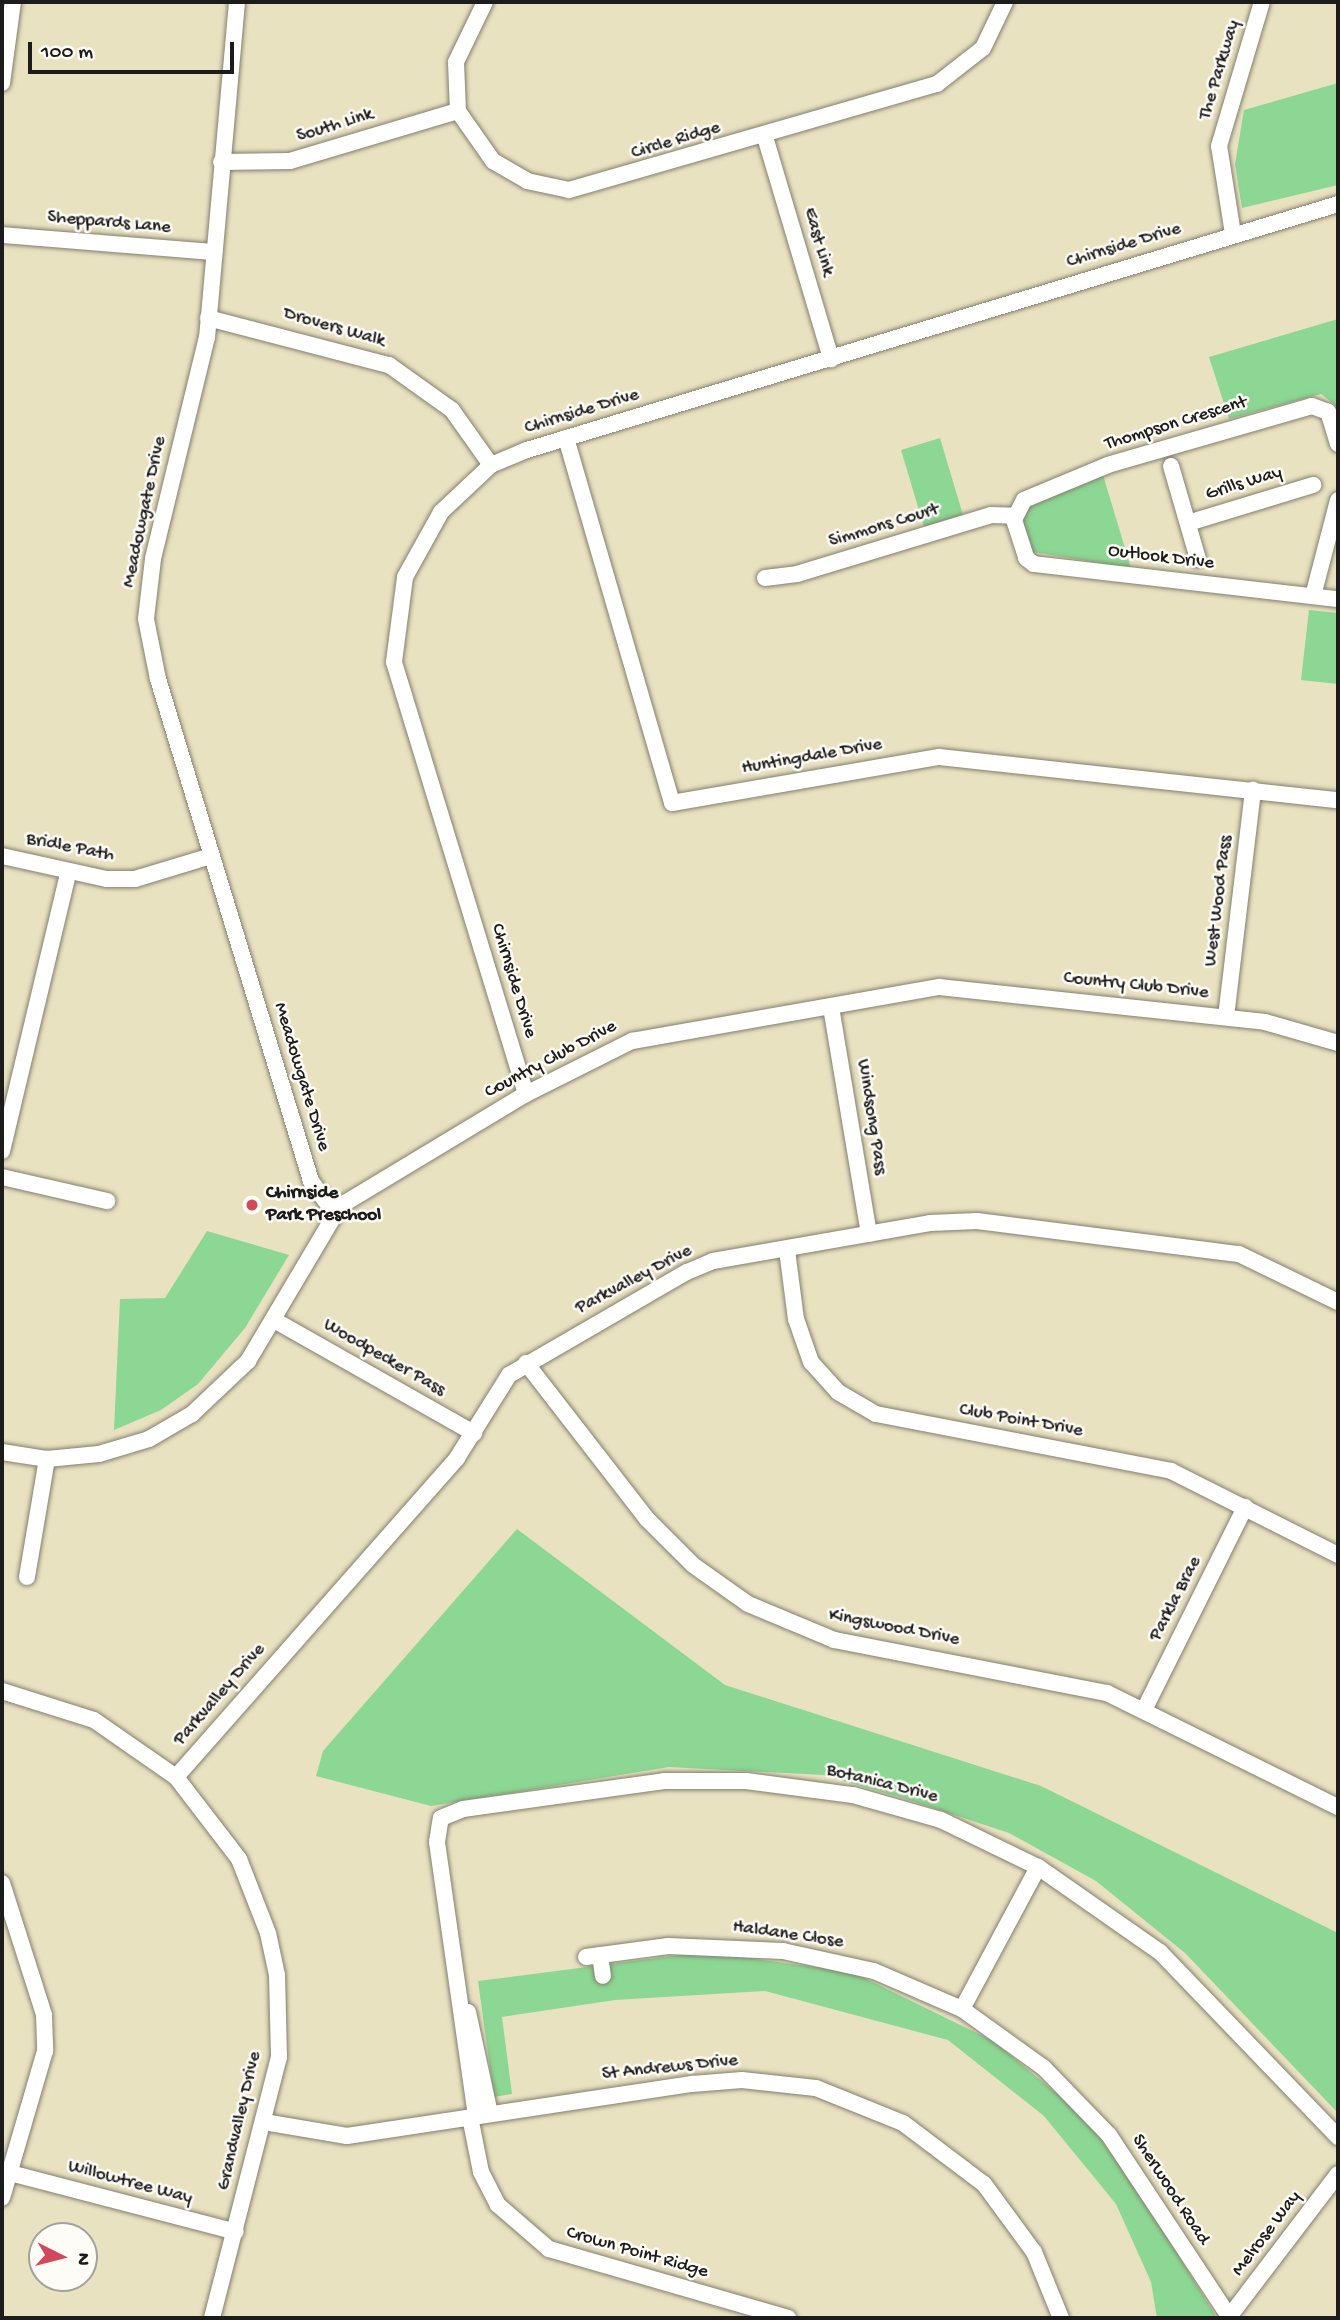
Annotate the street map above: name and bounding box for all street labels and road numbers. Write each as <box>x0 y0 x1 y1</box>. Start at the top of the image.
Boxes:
street label: The Parkway <box>1194 18 1246 122</box>
street label: South Link <box>294 104 376 148</box>
street label: Circle Ridge <box>629 117 723 165</box>
street label: East Link <box>797 205 839 279</box>
street label: Sheppards Lane <box>46 206 172 240</box>
street label: Chirnside Drive <box>1064 218 1184 274</box>
street label: Drovers Walk <box>281 303 387 353</box>
street label: Chirnside Drive <box>522 384 642 440</box>
street label: Thompson Crescent <box>1102 392 1250 456</box>
street label: Meadowgate Drive <box>118 434 172 590</box>
street label: Grills Way <box>1203 462 1285 506</box>
street label: Simmons Court <box>826 498 942 554</box>
street label: Outlook Drive <box>1107 540 1215 576</box>
street label: Huntingdale Drive <box>740 733 884 781</box>
street label: Bridle Path <box>24 828 116 868</box>
street label: West Wood Pass <box>1200 834 1238 968</box>
street label: Chirnside Drive <box>485 921 541 1041</box>
street label: Country Club Drive <box>1062 967 1210 1005</box>
street label: Meadowgate Drive <box>268 1000 334 1154</box>
street label: Country Club Drive <box>481 1016 621 1104</box>
street label: Windsong Pass <box>851 1058 891 1176</box>
street label: Parkvalley Drive <box>572 1240 696 1320</box>
street label: Woodpecker Pass <box>319 1314 449 1402</box>
street label: Club Point Drive <box>957 1399 1085 1443</box>
street label: Parkla Brae <box>1145 1553 1207 1645</box>
street label: Kingswood Drive <box>827 1604 961 1652</box>
street label: Parkvalley Drive <box>169 1639 271 1751</box>
street label: Botanica Drive <box>824 1759 940 1809</box>
street label: Haldane Close <box>731 1916 845 1954</box>
street label: Grandvalley Drive <box>213 2049 267 2193</box>
street label: St Andrews Drive <box>601 2050 739 2086</box>
street label: Sherwood Road <box>1126 2130 1214 2250</box>
street label: Willowtree Way <box>65 2155 195 2211</box>
street label: Melrose Way <box>1227 2187 1307 2281</box>
street label: Crown Point Ridge <box>563 2222 711 2284</box>

